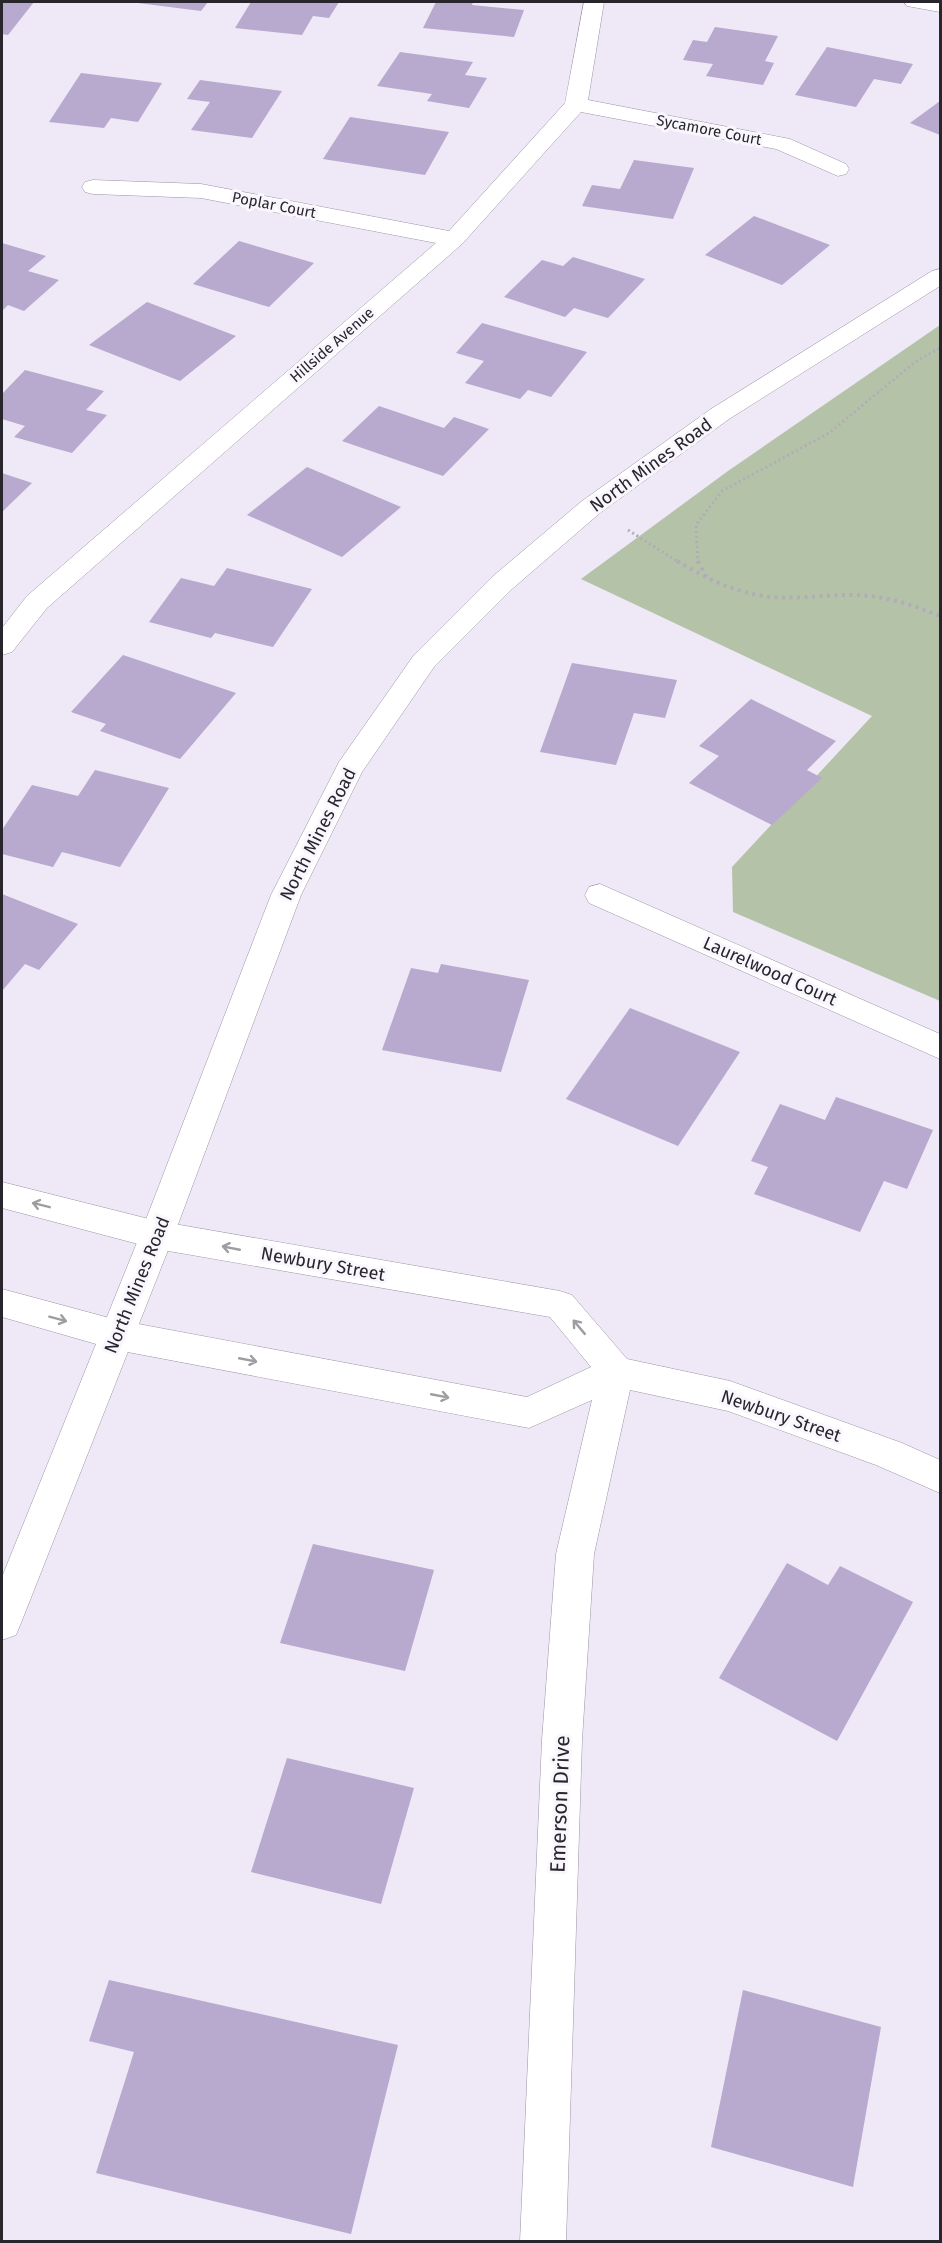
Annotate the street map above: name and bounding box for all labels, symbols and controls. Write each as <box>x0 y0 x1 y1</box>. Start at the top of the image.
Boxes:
street label: Sycamore Court <box>655 111 764 149</box>
street label: Poplar Court <box>231 188 318 222</box>
street label: Hillside Avenue <box>286 304 378 386</box>
street label: North Mines Road <box>586 413 716 517</box>
street label: North Mines Road <box>275 764 361 904</box>
street label: Laurelwood Court <box>700 932 841 1011</box>
one-way arrow <box>32 1199 51 1211</box>
street label: North Mines Road <box>100 1213 174 1357</box>
one-way arrow <box>222 1242 241 1253</box>
street label: Newbury Street <box>259 1242 387 1286</box>
one-way arrow <box>48 1314 67 1325</box>
one-way arrow <box>572 1320 586 1335</box>
one-way arrow <box>238 1355 258 1366</box>
street label: Newbury Street <box>718 1385 844 1447</box>
one-way arrow <box>430 1391 449 1402</box>
street label: Emerson Drive <box>545 1735 575 1873</box>

